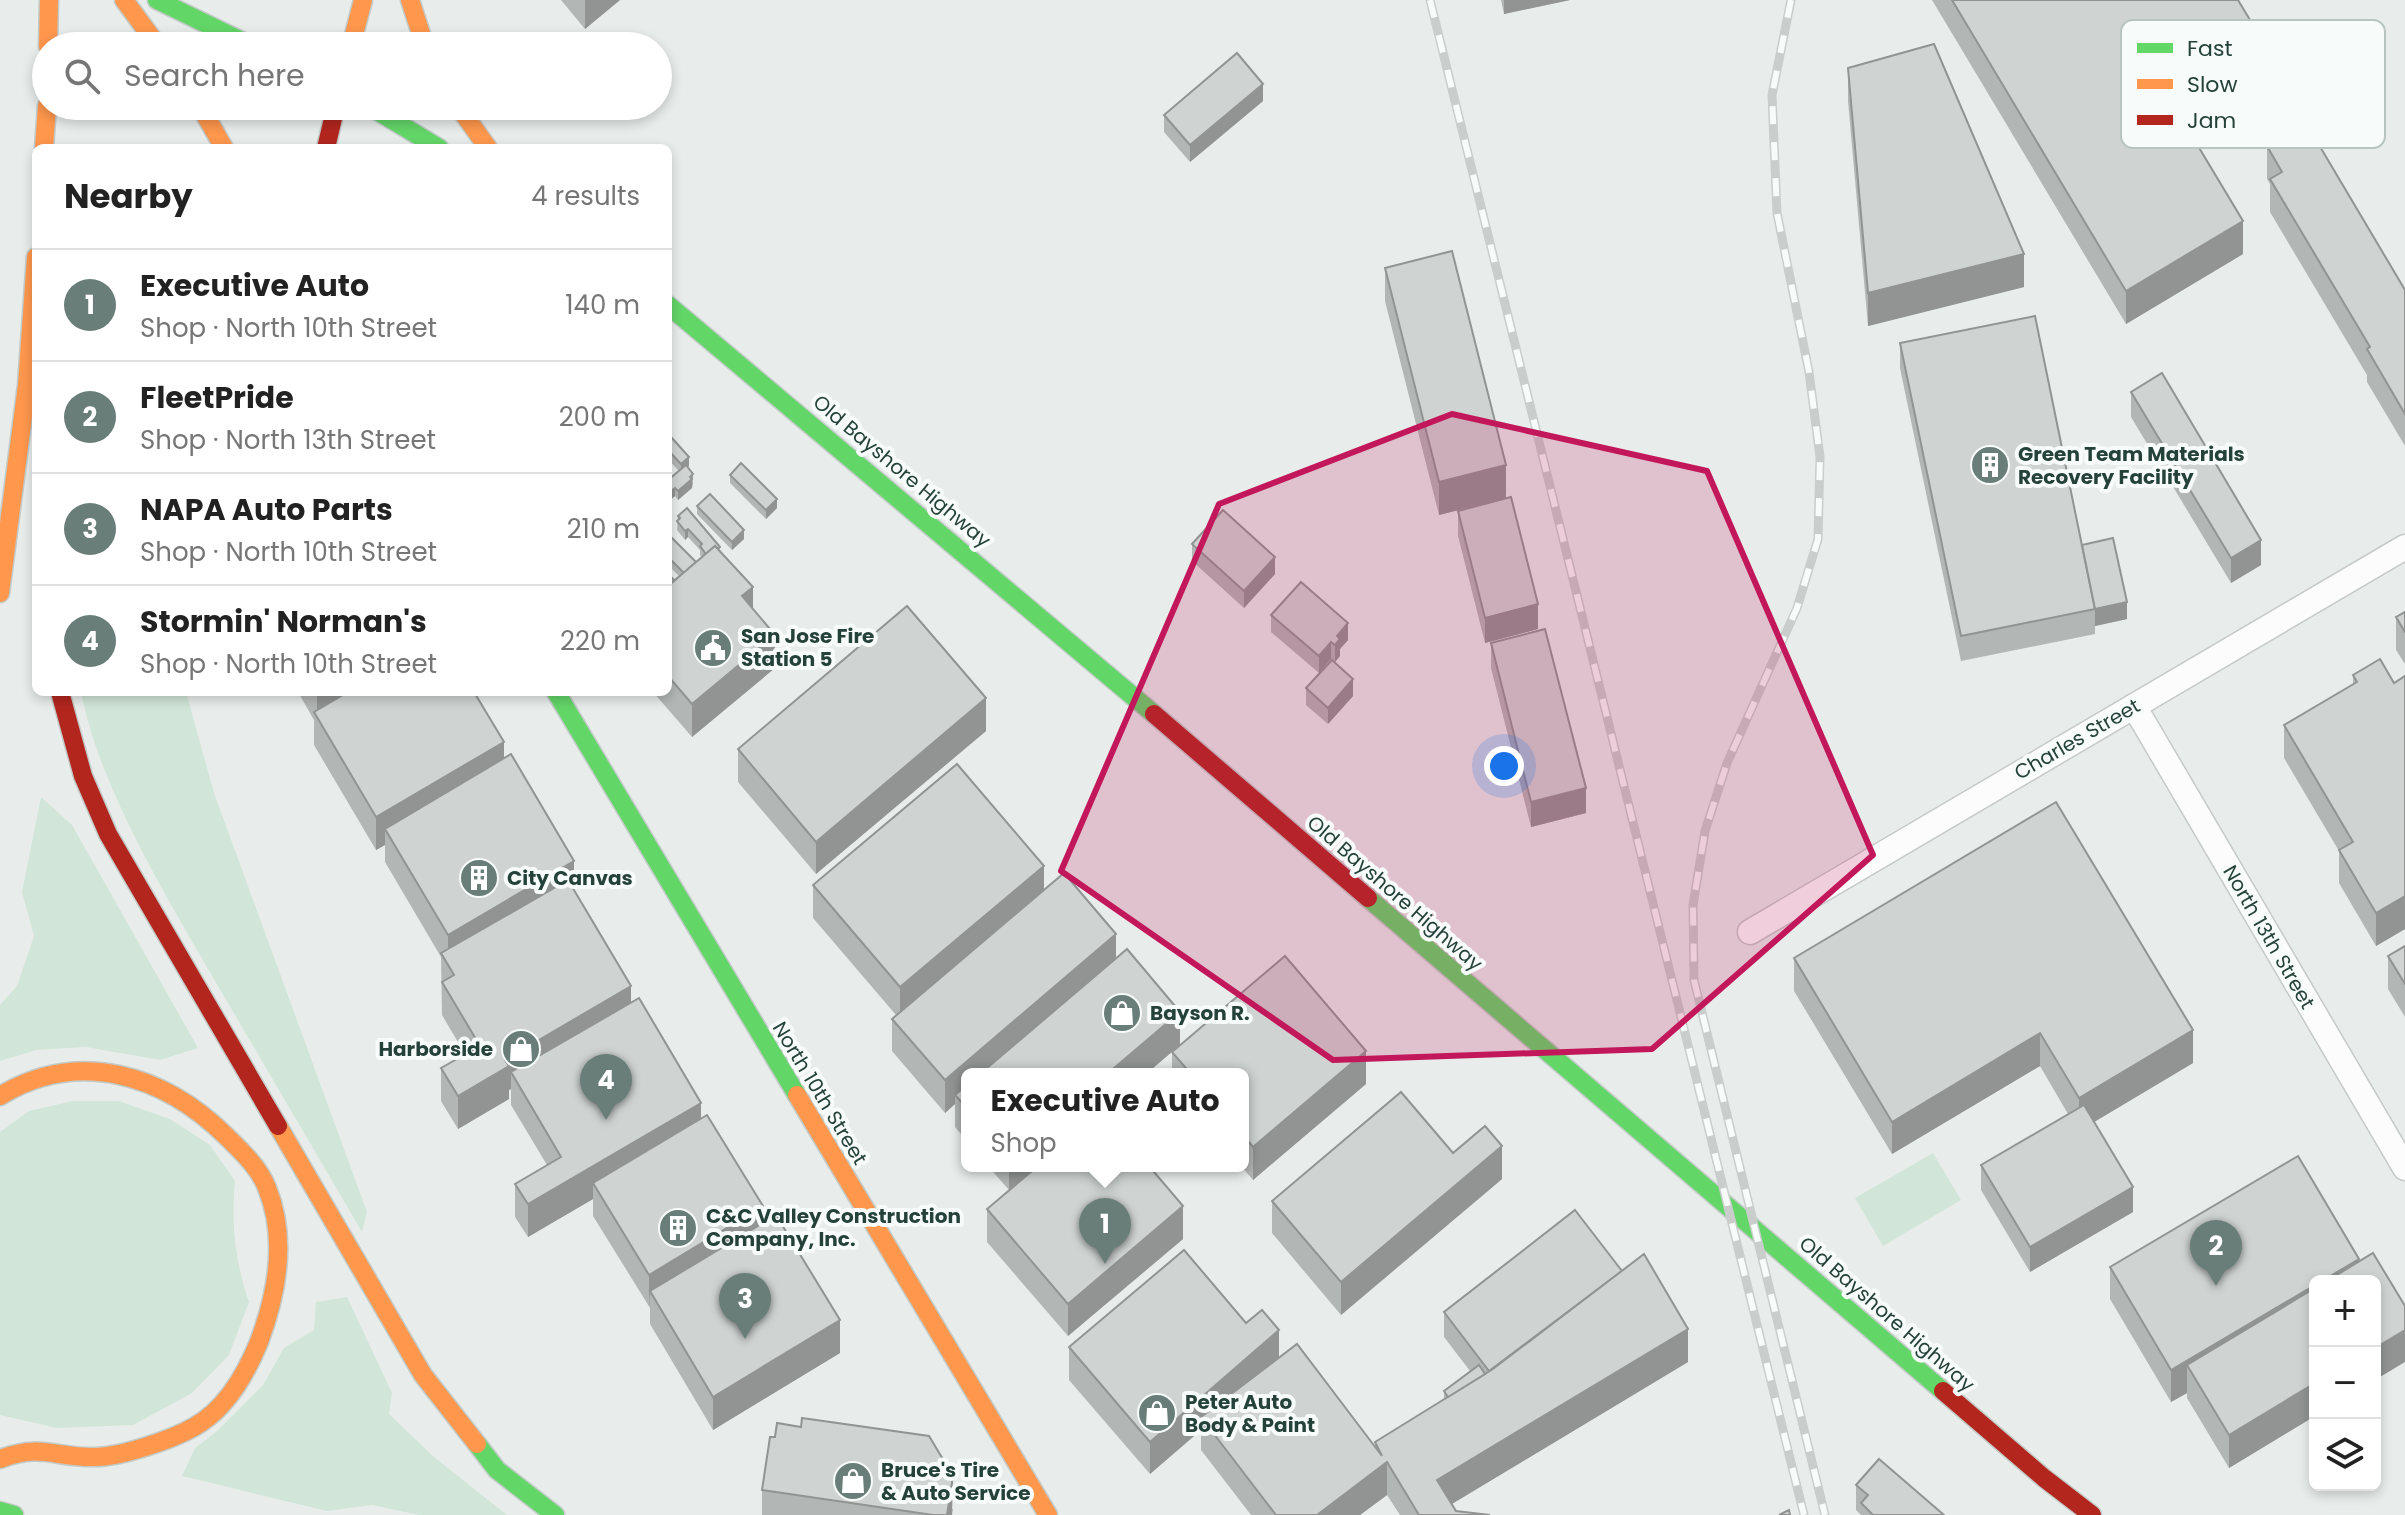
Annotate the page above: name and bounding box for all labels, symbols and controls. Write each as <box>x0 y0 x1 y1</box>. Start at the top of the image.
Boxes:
legend <box>2121 20 2385 148</box>
search box <box>32 32 672 120</box>
text: Fast <box>2187 33 2232 64</box>
icon: search <box>60 54 104 98</box>
text: Search here <box>124 54 305 97</box>
text: Slow <box>2187 69 2237 100</box>
text: Jam <box>2187 105 2236 136</box>
text: Nearby <box>64 172 193 220</box>
text: 4 results <box>531 178 640 214</box>
text: Executive Auto <box>140 264 369 307</box>
text: 1 <box>85 287 95 323</box>
text: 140 m <box>565 287 640 323</box>
text: Shop · North 10th Street <box>140 310 437 346</box>
text: FleetPride <box>140 376 294 419</box>
street label: Old Bayshore Highway <box>807 388 997 554</box>
text: 2 <box>83 399 97 435</box>
text: 200 m <box>559 399 640 435</box>
text: Shop · North 13th Street <box>140 422 436 458</box>
place label: Green Team Materials Recovery Facility <box>2018 440 2245 491</box>
building icon: Green Team Materials Recovery Facility <box>1969 444 2011 486</box>
text: NAPA Auto Parts <box>140 488 393 531</box>
text: 3 <box>82 511 98 547</box>
text: 210 m <box>567 511 640 547</box>
text: Shop · North 10th Street <box>140 534 437 570</box>
text: Stormin' Norman's <box>140 600 427 643</box>
place label: San Jose Fire Station 5 <box>741 622 874 673</box>
text: 4 <box>81 623 99 659</box>
text: 220 m <box>560 623 640 659</box>
public building icon: San Jose Fire Station 5 <box>692 627 734 669</box>
text: Shop · North 10th Street <box>140 646 437 682</box>
street label: Charles Street <box>2009 692 2145 786</box>
your location <box>1484 746 1524 786</box>
street label: Old Bayshore Highway <box>1301 809 1489 977</box>
building icon: City Canvas <box>458 857 500 899</box>
street label: North 13th Street <box>2216 860 2322 1014</box>
place label: City Canvas <box>507 864 633 892</box>
shop icon: Bayson R. <box>1101 992 1143 1034</box>
place label: Bayson R. <box>1150 999 1250 1027</box>
street label: North 10th Street <box>766 1016 874 1170</box>
shop icon: Harborside <box>500 1028 542 1070</box>
place label: Harborside <box>378 1035 493 1063</box>
pin: 4 <box>580 1054 632 1120</box>
popup <box>961 1068 1249 1172</box>
text: Executive Auto <box>991 1079 1220 1122</box>
text: Shop <box>991 1125 1057 1161</box>
pin: 1 <box>1079 1198 1131 1264</box>
place label: C&C Valley Construction Company, Inc. <box>706 1202 961 1253</box>
building icon: C&C Valley Construction Company, Inc. <box>657 1207 699 1249</box>
pin: 2 <box>2190 1220 2242 1286</box>
street label: Old Bayshore Highway <box>1793 1230 1981 1398</box>
pin: 3 <box>719 1273 771 1339</box>
map controls <box>2309 1275 2381 1491</box>
button: + <box>2309 1275 2381 1347</box>
button: − <box>2309 1347 2381 1419</box>
place label: Peter Auto Body & Paint <box>1185 1388 1315 1439</box>
shop icon: Peter Auto Body & Paint <box>1136 1392 1178 1434</box>
button: layers <box>2309 1419 2381 1491</box>
place label: Bruce's Tire & Auto Service <box>881 1456 1031 1507</box>
shop icon: Bruce's Tire & Auto Service <box>832 1460 874 1502</box>

